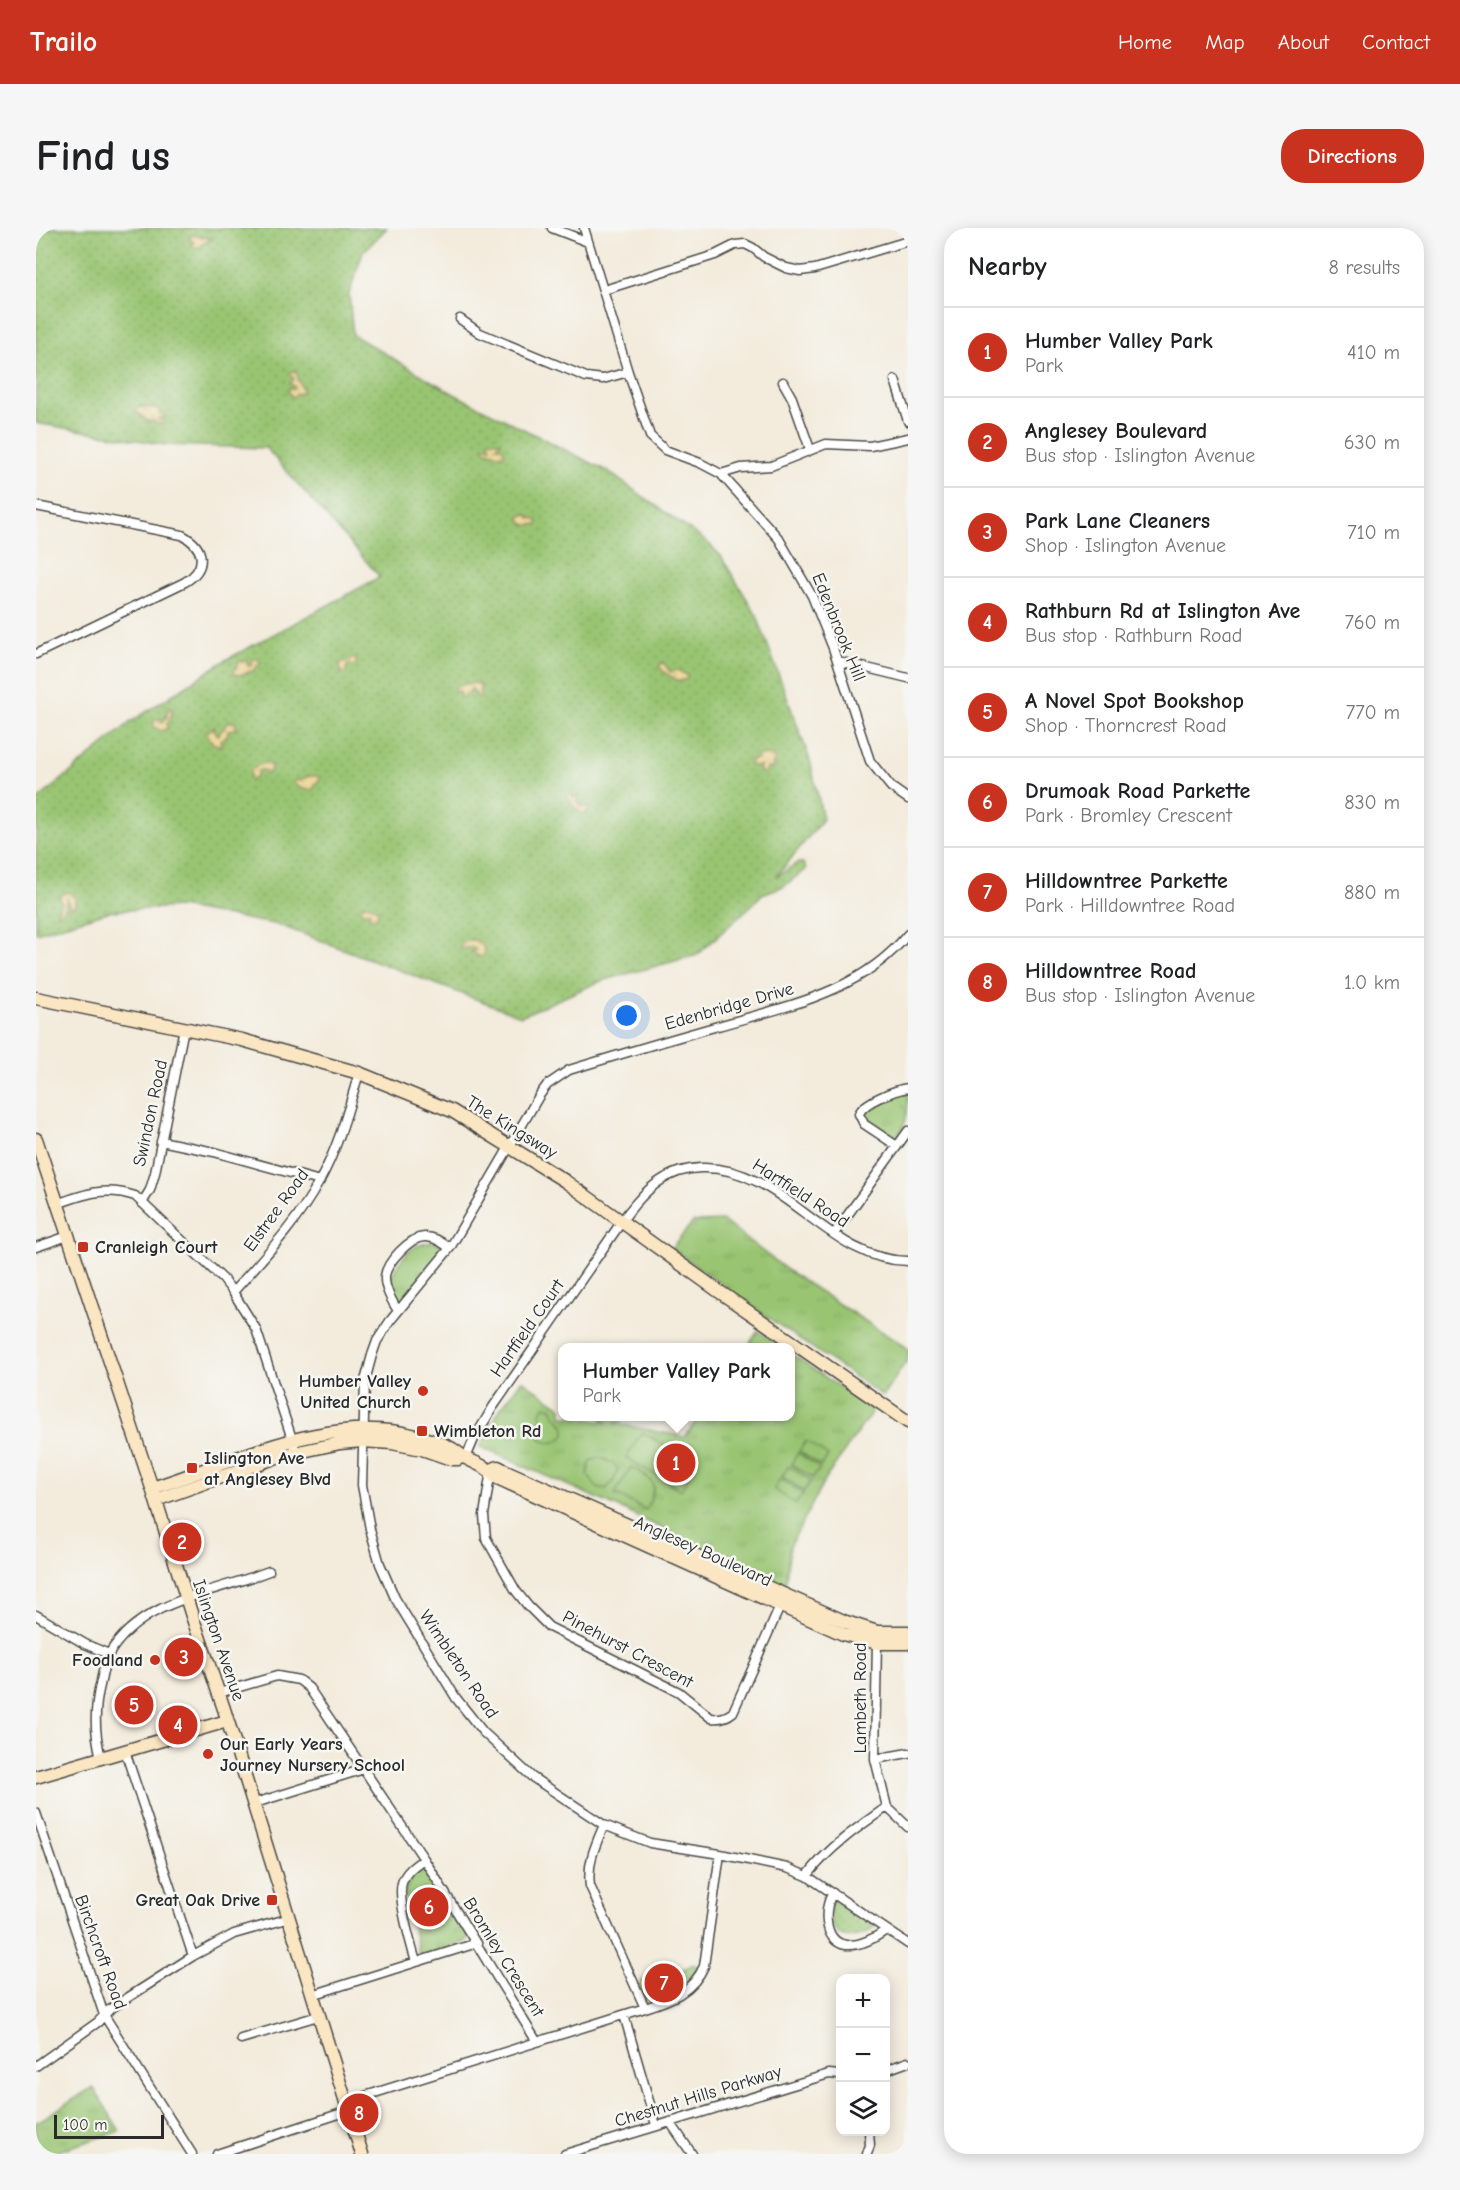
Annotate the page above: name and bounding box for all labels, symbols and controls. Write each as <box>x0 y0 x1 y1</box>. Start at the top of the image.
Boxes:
text: Trailo <box>30 26 97 58</box>
text: Home <box>1118 30 1172 54</box>
text: Map <box>1205 30 1245 54</box>
text: About <box>1278 30 1329 54</box>
text: Contact <box>1362 30 1430 54</box>
button: Directions <box>1281 129 1424 183</box>
text: Find us <box>36 132 170 181</box>
text: Nearby <box>968 252 1047 282</box>
text: 8 results <box>1328 256 1400 279</box>
text: Humber Valley Park <box>1025 328 1213 354</box>
text: 1 <box>984 341 991 364</box>
text: 410 m <box>1347 341 1400 364</box>
text: Park <box>1025 354 1063 377</box>
text: Anglesey Boulevard <box>1025 418 1207 444</box>
text: 2 <box>983 431 992 454</box>
text: 630 m <box>1344 431 1400 454</box>
text: Bus stop · Islington Avenue <box>1025 444 1255 467</box>
text: Park Lane Cleaners <box>1025 508 1210 534</box>
text: 3 <box>983 521 992 544</box>
text: 710 m <box>1347 521 1400 544</box>
text: Shop · Islington Avenue <box>1025 534 1226 557</box>
street label: Edenbrook Hill <box>807 570 870 684</box>
text: Rathburn Rd at Islington Ave <box>1025 598 1300 624</box>
text: 4 <box>983 611 992 634</box>
text: 760 m <box>1344 611 1400 634</box>
text: Bus stop · Rathburn Road <box>1025 624 1242 647</box>
text: A Novel Spot Bookshop <box>1025 688 1244 714</box>
text: 5 <box>982 701 993 724</box>
text: 770 m <box>1346 701 1400 724</box>
text: Shop · Thorncrest Road <box>1025 714 1227 737</box>
text: Drumoak Road Parkette <box>1025 778 1250 804</box>
text: 6 <box>982 791 993 814</box>
text: 830 m <box>1344 791 1400 814</box>
text: Park · Bromley Crescent <box>1025 804 1232 827</box>
text: Hilldowntree Parkette <box>1025 868 1228 894</box>
text: 7 <box>983 881 992 904</box>
text: 880 m <box>1344 881 1400 904</box>
text: Park · Hilldowntree Road <box>1025 894 1235 917</box>
text: Hilldowntree Road <box>1025 958 1197 984</box>
text: 8 <box>982 971 993 994</box>
text: 1.0 km <box>1344 971 1400 994</box>
street label: Edenbridge Drive <box>662 978 796 1035</box>
text: Bus stop · Islington Avenue <box>1025 984 1255 1007</box>
your location <box>612 1001 641 1030</box>
street label: Swindon Road <box>129 1058 172 1168</box>
street label: The Kingsway <box>462 1091 562 1164</box>
street label: Hartfield Road <box>748 1154 853 1232</box>
street label: Elstree Road <box>239 1165 313 1256</box>
place label: Cranleigh Court <box>95 1237 218 1258</box>
marker: Cranleigh Court <box>76 1240 90 1254</box>
street label: Hartfield Court <box>486 1275 569 1381</box>
popup <box>558 1343 795 1421</box>
text: Humber Valley Park <box>583 1358 770 1384</box>
place label: Humber Valley United Church <box>299 1371 412 1413</box>
marker: Humber Valley United Church <box>416 1384 430 1398</box>
text: Park <box>583 1384 621 1407</box>
place label: Wimbleton Rd <box>434 1421 541 1442</box>
marker: Wimbleton Rd <box>415 1424 429 1438</box>
pin: 1 <box>656 1440 696 1486</box>
place label: Islington Ave at Anglesey Blvd <box>204 1448 331 1490</box>
marker: Islington Ave at Anglesey Blvd <box>185 1461 199 1475</box>
street label: Anglesey Boulevard <box>631 1512 775 1591</box>
pin: 2 <box>162 1520 202 1564</box>
street label: Islington Avenue <box>188 1577 249 1704</box>
street label: Wimbleton Road <box>415 1606 503 1722</box>
street label: Pinehurst Crescent <box>559 1606 697 1693</box>
pin: 3 <box>164 1634 204 1680</box>
street label: Lambeth Road <box>850 1642 871 1754</box>
place label: Foodland <box>72 1650 143 1671</box>
marker: Foodland <box>148 1653 162 1667</box>
pin: 5 <box>114 1682 154 1728</box>
pin: 4 <box>158 1702 198 1748</box>
place label: Our Early Years Journey Nursery School <box>220 1734 405 1776</box>
marker: Our Early Years Journey Nursery School <box>201 1747 215 1761</box>
pin: 6 <box>410 1884 448 1930</box>
place label: Great Oak Drive <box>135 1890 260 1911</box>
street label: Birchcroft Road <box>70 1892 131 2012</box>
marker: Great Oak Drive <box>265 1893 279 1907</box>
street label: Bromley Crescent <box>458 1894 549 2021</box>
pin: 7 <box>644 1960 684 2006</box>
map controls <box>836 1974 890 2136</box>
button: + <box>836 1974 890 2028</box>
button: − <box>836 2028 890 2082</box>
street label: Chestnut Hills Parkway <box>612 2061 785 2132</box>
button: layers <box>836 2082 890 2136</box>
pin: 8 <box>340 2090 378 2136</box>
scale bar <box>54 2112 164 2140</box>
text: 100 m <box>63 2116 107 2134</box>

